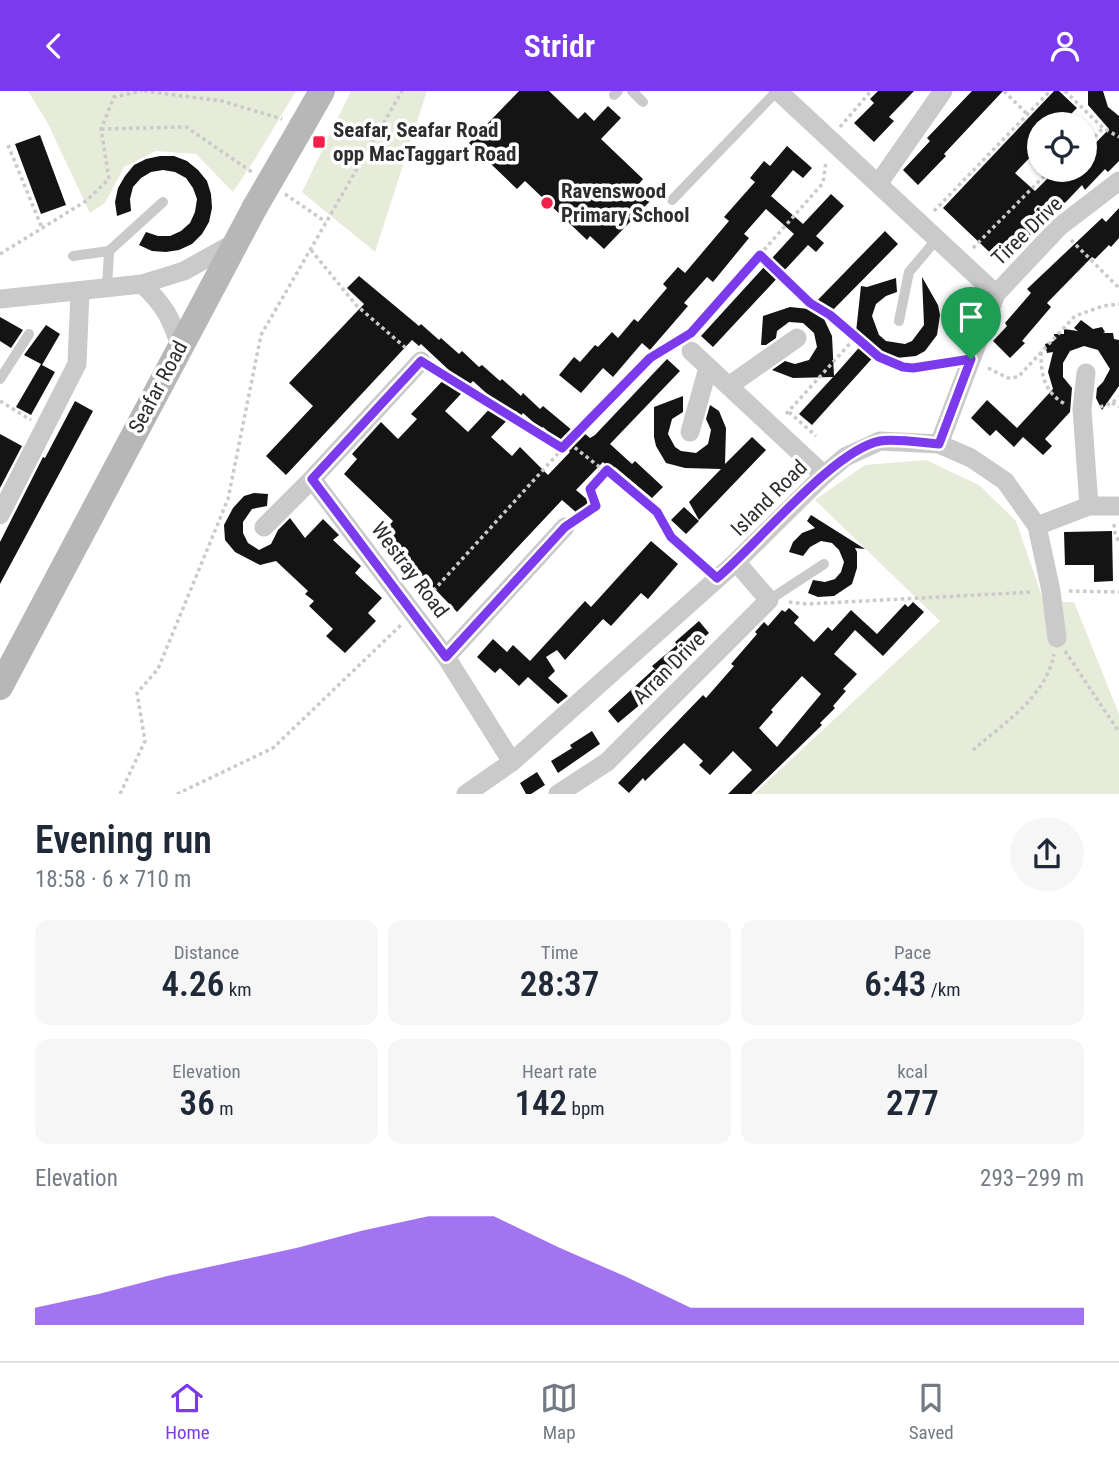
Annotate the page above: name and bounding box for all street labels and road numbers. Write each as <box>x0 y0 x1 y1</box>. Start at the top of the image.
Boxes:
street label: Tiree Drive <box>987 192 1067 270</box>
street label: Seafar Road <box>124 337 192 437</box>
street label: Island Road <box>726 455 812 541</box>
street label: Westray Road <box>366 518 454 622</box>
street label: Arran Drive <box>628 627 710 709</box>

